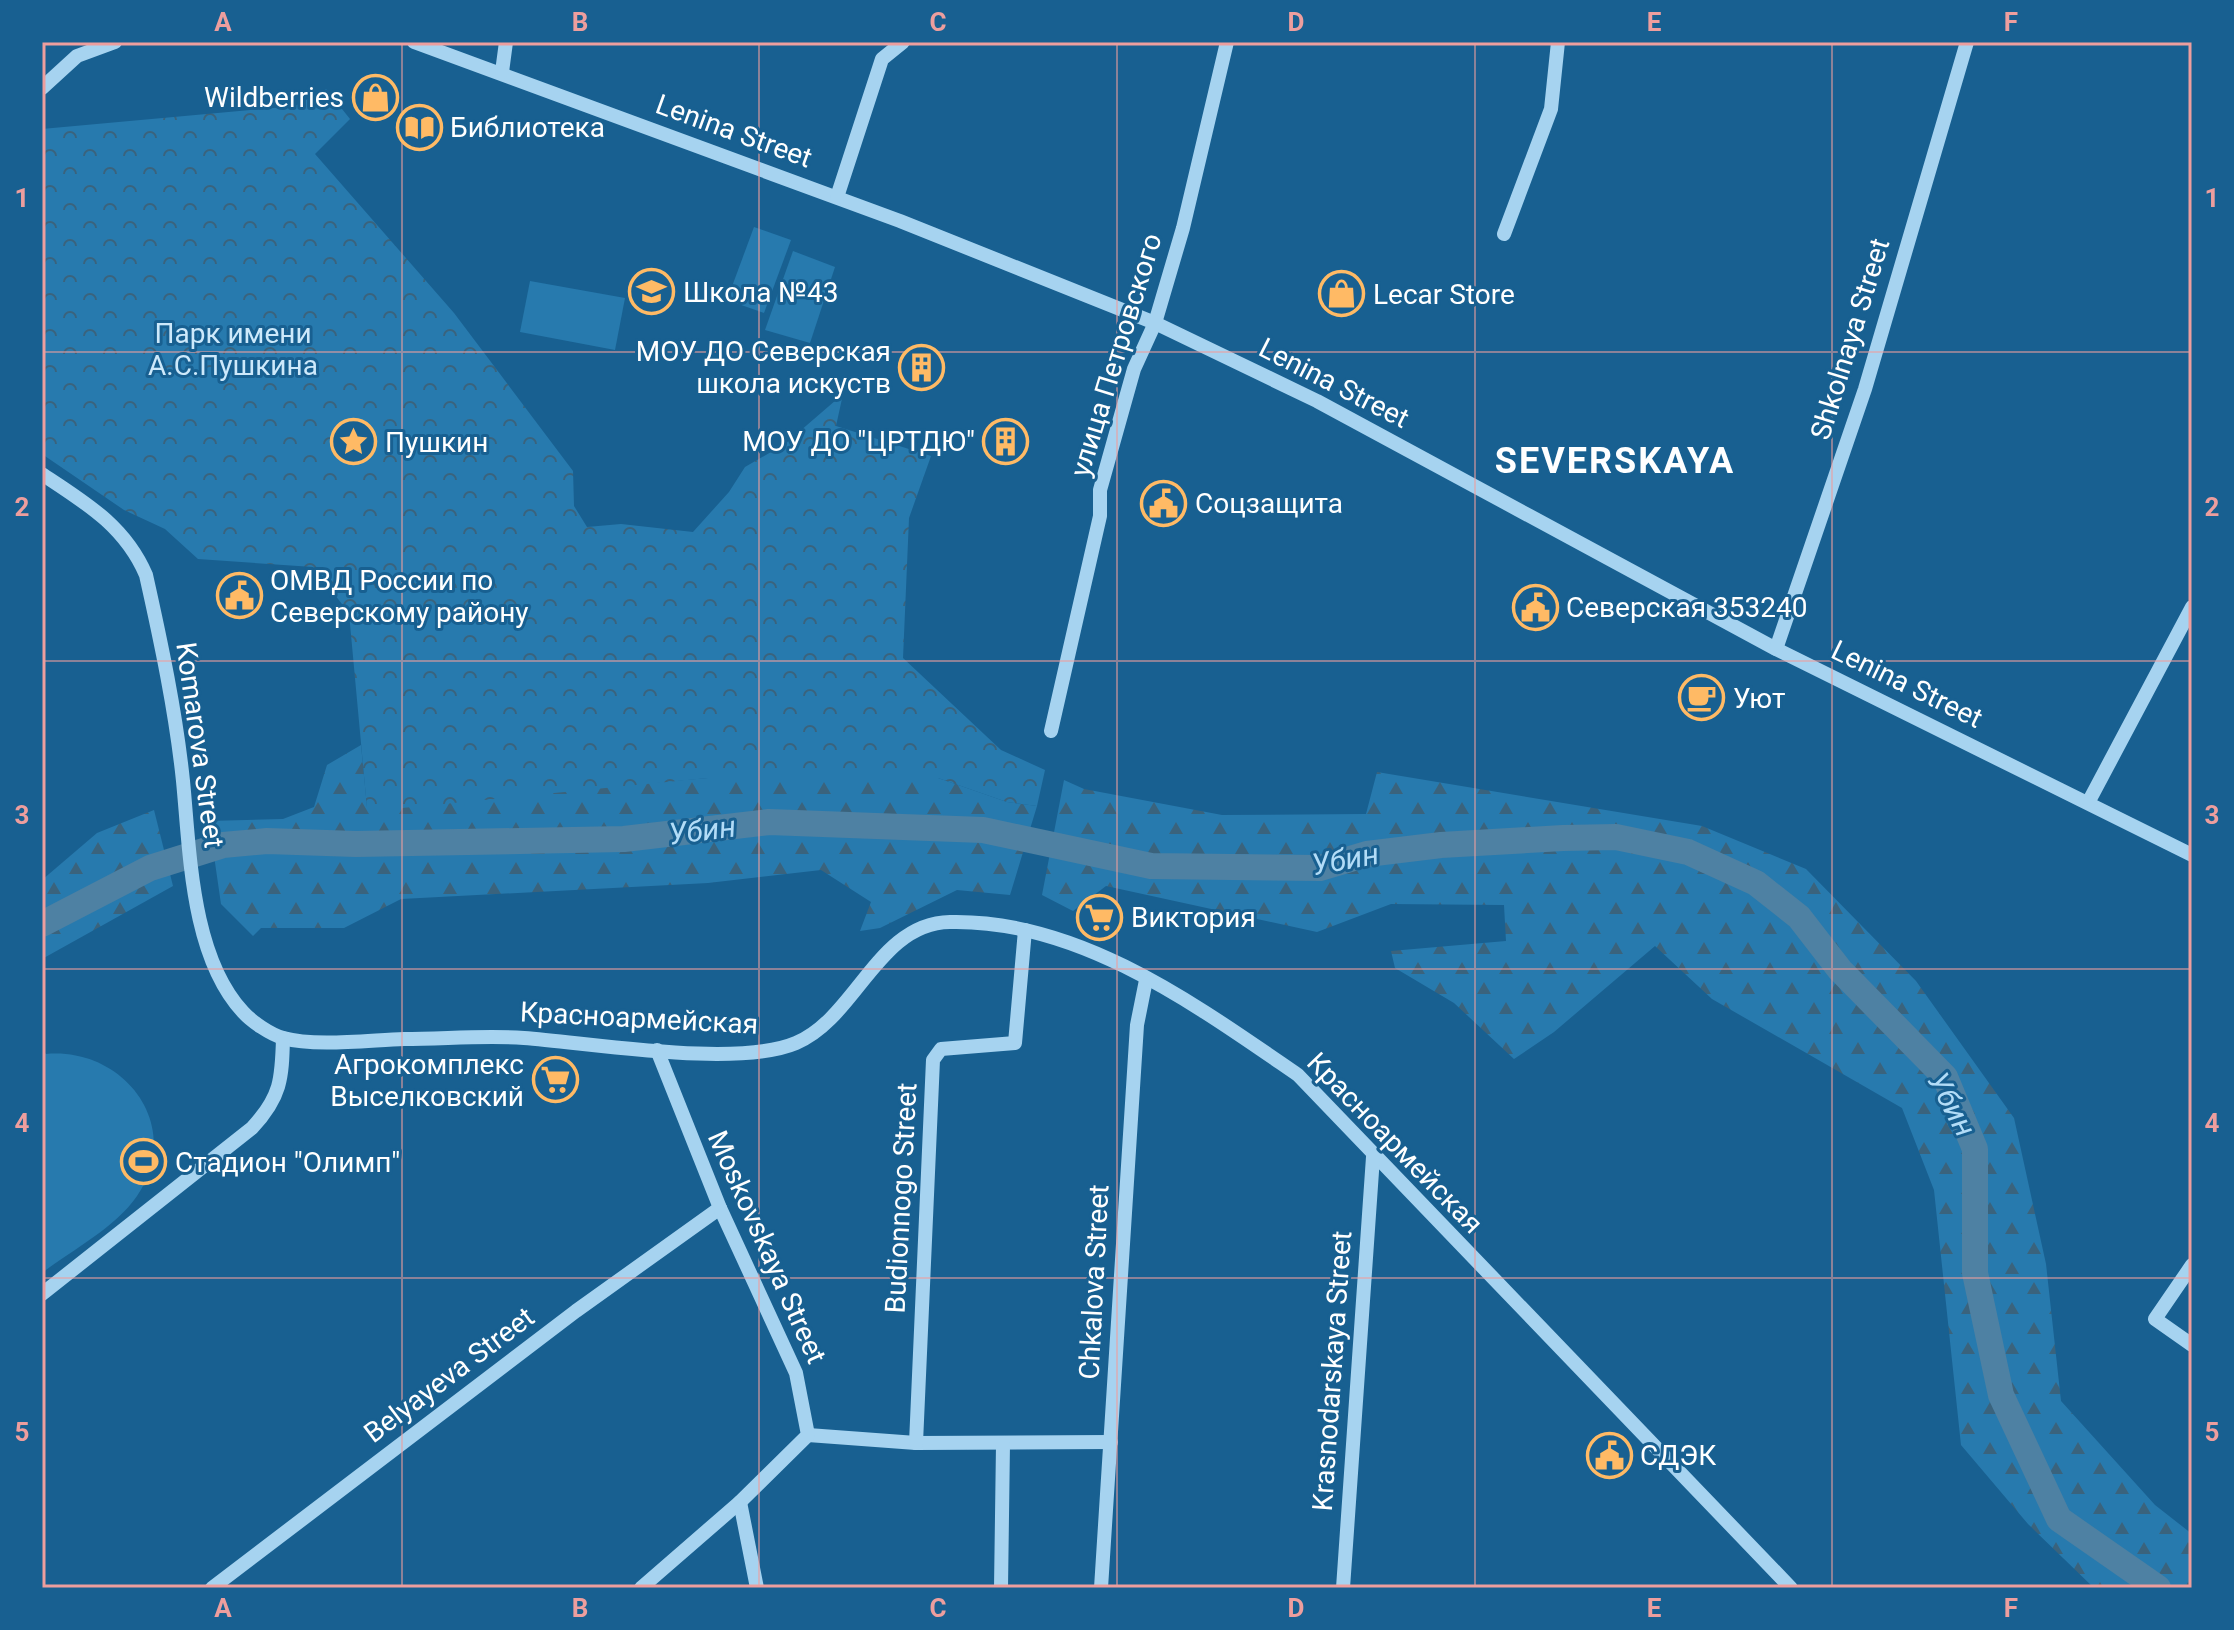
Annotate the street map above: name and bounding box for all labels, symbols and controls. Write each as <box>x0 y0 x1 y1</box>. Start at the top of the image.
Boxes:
text: A <box>214 7 232 37</box>
text: B <box>572 7 588 37</box>
text: C <box>929 7 947 37</box>
text: D <box>1288 7 1304 37</box>
text: E <box>1647 7 1662 37</box>
text: F <box>2004 7 2018 37</box>
shop icon: Wildberries <box>351 73 399 121</box>
place label: Wildberries <box>204 81 344 114</box>
street label: Lenina Street <box>651 87 817 175</box>
library icon: Библиотека <box>395 103 443 151</box>
place label: Библиотека <box>450 111 605 144</box>
text: 1 <box>15 183 29 213</box>
text: 1 <box>2205 183 2219 213</box>
street label: улица Петровского <box>1063 229 1169 481</box>
street label: Shkolnaya Street <box>1804 234 1896 444</box>
school or university icon: Школа №43 <box>628 268 676 316</box>
shop icon: Lecar Store <box>1318 270 1366 318</box>
place label: Школа №43 <box>683 276 839 309</box>
place label: Lecar Store <box>1373 278 1515 311</box>
park label: Парк имени А.С.Пушкина <box>148 317 318 382</box>
street label: Lenina Street <box>1254 331 1414 435</box>
place label: МОУ ДО Северская школа искуств <box>636 335 891 400</box>
building icon: МОУ ДО Северская школа искуств <box>898 343 946 391</box>
building icon: МОУ ДО "ЦРТДЮ" <box>982 417 1030 465</box>
place icon: Пушкин <box>330 418 378 466</box>
place label: МОУ ДО "ЦРТДЮ" <box>742 425 975 458</box>
place label: Пушкин <box>385 426 488 459</box>
district label: SEVERSKAYA <box>1495 440 1735 482</box>
public building icon: Соцзащита <box>1140 479 1188 527</box>
place label: Соцзащита <box>1195 487 1343 520</box>
text: 2 <box>15 492 29 522</box>
text: 2 <box>2205 492 2219 522</box>
place label: ОМВД России по Северскому району <box>270 564 529 629</box>
public building icon: ОМВД России по Северскому району <box>215 572 263 620</box>
public building icon: Северская 353240 <box>1511 583 1559 631</box>
place label: Северская 353240 <box>1566 591 1807 624</box>
street label: Lenina Street <box>1826 633 1988 735</box>
street label: Komarova Street <box>169 640 231 850</box>
cafe icon: Уют <box>1678 674 1726 722</box>
place label: Уют <box>1733 682 1786 715</box>
text: 3 <box>15 800 29 830</box>
text: 3 <box>2205 800 2219 830</box>
water label: Убин <box>666 809 738 851</box>
water label: Убин <box>1309 836 1381 882</box>
supermarket icon: Виктория <box>1076 893 1124 941</box>
place label: Виктория <box>1131 901 1256 934</box>
street label: Красноармейская <box>519 995 759 1041</box>
street label: Красноармейская <box>1300 1046 1490 1240</box>
place label: Агрокомплекс Выселковский <box>330 1048 524 1113</box>
supermarket icon: Агрокомплекс Выселковский <box>531 1056 579 1104</box>
water label: Убин <box>1921 1066 1983 1142</box>
street label: Budionnogo Street <box>878 1082 924 1314</box>
text: 4 <box>15 1108 30 1138</box>
text: 4 <box>2205 1108 2220 1138</box>
street label: Moskovskaya Street <box>701 1126 833 1368</box>
sports icon: Стадион "Олимп" <box>120 1138 168 1186</box>
place label: Стадион "Олимп" <box>175 1146 400 1179</box>
street label: Chkalova Street <box>1072 1184 1116 1380</box>
street label: Krasnodarskaya Street <box>1306 1230 1358 1512</box>
street label: Belyayeva Street <box>357 1300 541 1450</box>
text: 5 <box>15 1417 29 1447</box>
text: 5 <box>2205 1417 2219 1447</box>
public building icon: СДЭК <box>1585 1431 1633 1479</box>
place label: СДЭК <box>1640 1439 1716 1472</box>
text: A <box>214 1593 232 1623</box>
text: B <box>572 1593 588 1623</box>
text: C <box>929 1593 947 1623</box>
text: D <box>1288 1593 1304 1623</box>
text: E <box>1647 1593 1662 1623</box>
text: F <box>2004 1593 2018 1623</box>

